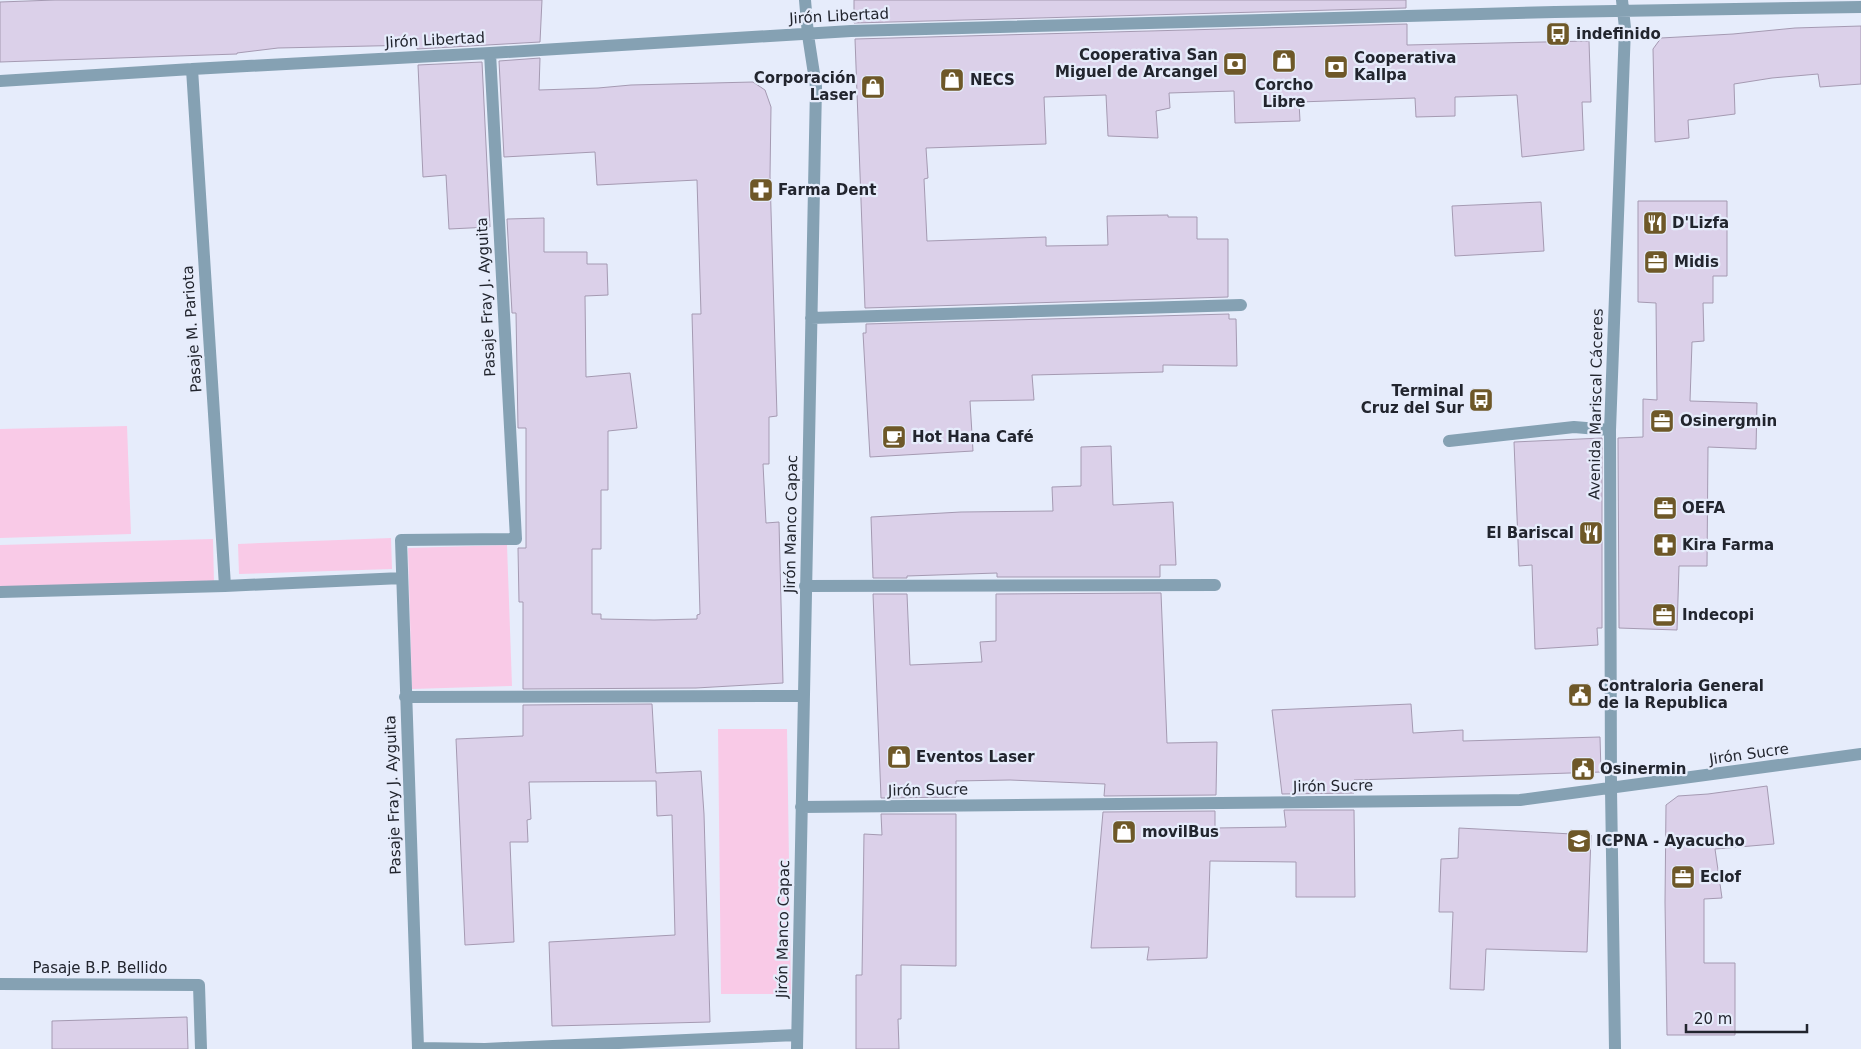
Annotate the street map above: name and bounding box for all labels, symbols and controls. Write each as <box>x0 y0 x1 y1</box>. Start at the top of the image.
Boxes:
street label: Jirón Libertad <box>788 4 889 28</box>
bus stop icon: indefinido <box>1545 21 1571 47</box>
place label: indefinido <box>1576 25 1661 43</box>
street label: Jirón Libertad <box>384 28 485 52</box>
place label: Cooperativa San Miguel de Arcangel <box>1055 46 1218 81</box>
shop icon: Corcho Libre <box>1271 48 1297 74</box>
place label: Cooperativa Kallpa <box>1354 49 1456 84</box>
bank icon: Cooperativa San Miguel de Arcangel <box>1222 51 1248 77</box>
bank icon: Cooperativa Kallpa <box>1323 54 1349 80</box>
shop icon: NECS <box>939 67 965 93</box>
place label: Corporación Laser <box>754 69 857 104</box>
place label: NECS <box>970 71 1015 89</box>
shop icon: Corporación Laser <box>860 74 886 100</box>
place label: Corcho Libre <box>1255 76 1313 111</box>
pharmacy icon: Farma Dent <box>748 177 774 203</box>
place label: Farma Dent <box>778 181 876 199</box>
restaurant icon: D'Lizfa <box>1642 210 1668 236</box>
place label: D'Lizfa <box>1672 214 1729 232</box>
street label: Pasaje Fray J. Ayguita <box>473 217 499 377</box>
office icon: Midis <box>1643 249 1669 275</box>
place label: Midis <box>1674 253 1719 271</box>
street label: Pasaje M. Pariota <box>179 265 205 393</box>
street label: Avenida Mariscal Cáceres <box>1585 308 1607 500</box>
place label: Terminal Cruz del Sur <box>1361 382 1465 417</box>
bus stop icon: Terminal Cruz del Sur <box>1468 387 1494 413</box>
office icon: Osinergmin <box>1649 408 1675 434</box>
place label: Osinergmin <box>1680 412 1777 430</box>
cafe icon: Hot Hana Café <box>881 424 907 450</box>
place label: Hot Hana Café <box>912 428 1034 446</box>
street label: Jirón Manco Capac <box>781 455 801 594</box>
office icon: OEFA <box>1652 495 1678 521</box>
place label: OEFA <box>1682 499 1726 517</box>
restaurant icon: El Bariscal <box>1578 520 1604 546</box>
place label: El Bariscal <box>1486 524 1574 542</box>
pharmacy icon: Kira Farma <box>1652 532 1678 558</box>
place label: Kira Farma <box>1682 536 1774 554</box>
office icon: Indecopi <box>1651 602 1677 628</box>
place label: Indecopi <box>1682 606 1754 624</box>
place label: Contraloria General de la Republica <box>1598 677 1764 712</box>
public building icon: Contraloria General de la Republica <box>1567 682 1593 708</box>
street label: Pasaje Fray J. Ayguita <box>381 715 405 875</box>
street label: Jirón Sucre <box>1707 740 1790 769</box>
shop icon: Eventos Laser <box>886 744 912 770</box>
place label: Eventos Laser <box>916 748 1035 766</box>
public building icon: Osinermin <box>1570 756 1596 782</box>
place label: Osinermin <box>1600 760 1687 778</box>
street label: Jirón Sucre <box>1292 776 1373 796</box>
street label: Jirón Sucre <box>887 780 968 800</box>
shop icon: movilBus <box>1111 819 1137 845</box>
place label: movilBus <box>1142 823 1219 841</box>
school or university icon: ICPNA - Ayacucho <box>1566 828 1592 854</box>
place label: ICPNA - Ayacucho <box>1596 832 1745 850</box>
street label: Jirón Manco Capac <box>773 860 793 999</box>
office icon: Eclof <box>1670 864 1696 890</box>
place label: Eclof <box>1700 868 1742 886</box>
street label: Pasaje B.P. Bellido <box>33 959 167 977</box>
scale bar <box>1686 1002 1807 1034</box>
text: 20 m <box>1694 1010 1732 1028</box>

